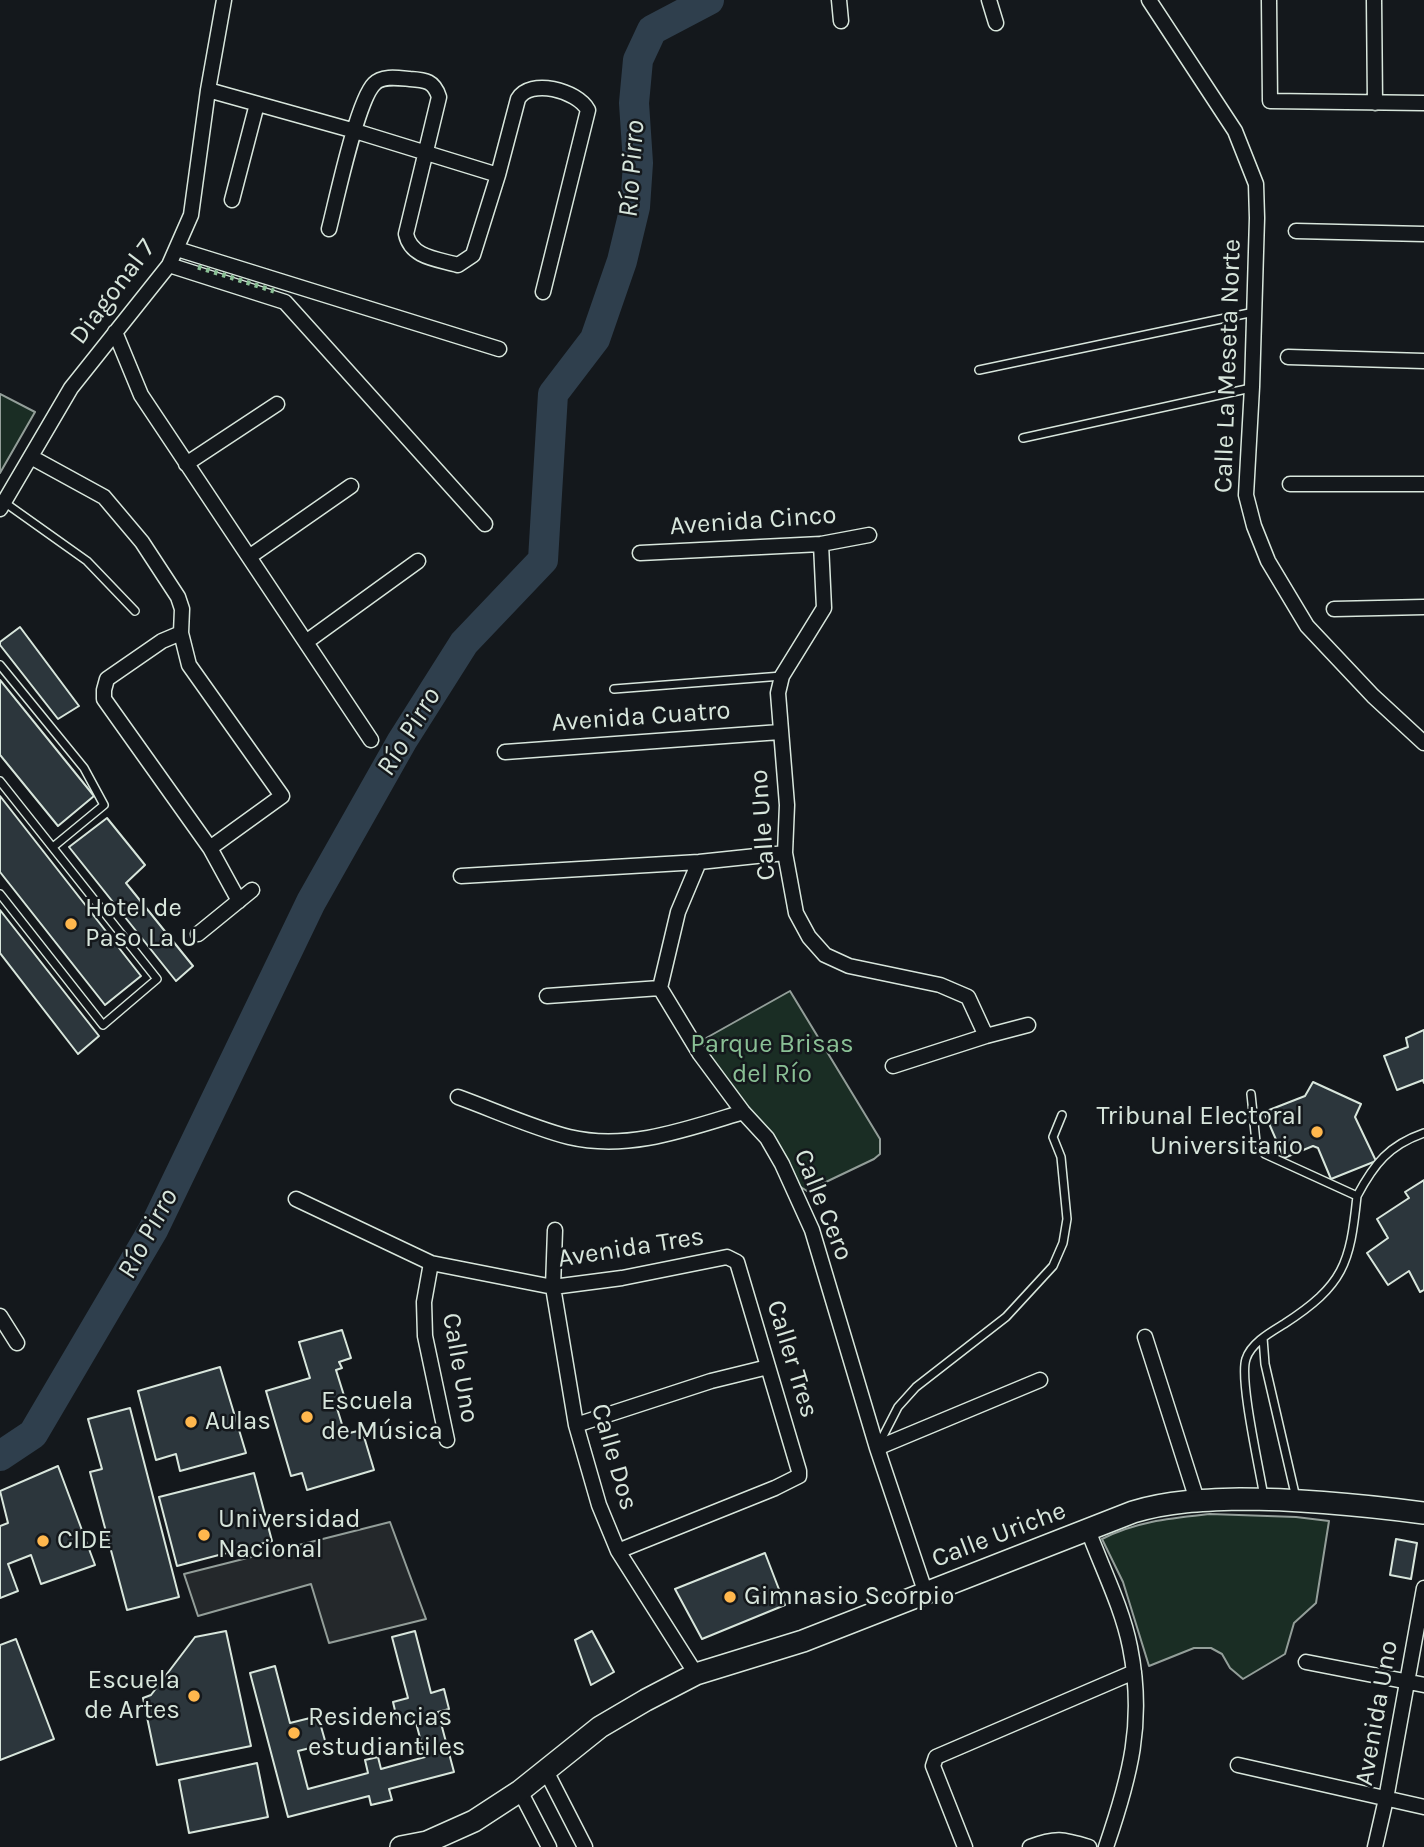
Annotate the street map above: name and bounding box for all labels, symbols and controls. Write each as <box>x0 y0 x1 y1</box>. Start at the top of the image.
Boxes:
water label: Río Pirro <box>612 119 652 219</box>
street label: Diagonal 7 <box>63 233 163 351</box>
street label: Calle La Meseta Norte <box>1208 238 1248 494</box>
street label: Avenida Cinco <box>669 500 837 542</box>
water label: Río Pirro <box>370 682 448 782</box>
street label: Avenida Cuatro <box>550 695 732 739</box>
street label: Calle Uno <box>744 768 782 882</box>
place label: Hotel de Paso La U <box>85 893 197 954</box>
marker: Hotel de Paso La U <box>63 916 79 932</box>
park label: Parque Brisas del Río <box>690 1029 854 1090</box>
place label: Tribunal Electoral Universitario <box>1096 1101 1303 1162</box>
marker: Tribunal Electoral Universitario <box>1309 1124 1325 1140</box>
street label: Calle Cero <box>787 1145 859 1265</box>
water label: Río Pirro <box>110 1183 186 1285</box>
street label: Avenida Tres <box>556 1221 706 1275</box>
street label: Caller Tres <box>759 1296 825 1422</box>
street label: Calle Uno <box>435 1311 485 1425</box>
place label: Escuela de Música <box>321 1386 443 1448</box>
street label: Calle Dos <box>584 1400 644 1514</box>
place label: Aulas <box>205 1406 271 1438</box>
marker: Escuela de Música <box>299 1409 315 1425</box>
marker: Aulas <box>183 1414 199 1430</box>
street label: Calle Uriche <box>928 1495 1070 1575</box>
place label: Universidad Nacional <box>218 1504 361 1566</box>
place label: CIDE <box>57 1525 112 1557</box>
marker: Universidad Nacional <box>196 1527 212 1543</box>
marker: CIDE <box>35 1533 51 1549</box>
place label: Gimnasio Scorpio <box>744 1581 955 1613</box>
marker: Gimnasio Scorpio <box>722 1589 738 1605</box>
street label: Avenida Uno <box>1349 1638 1405 1788</box>
place label: Escuela de Artes <box>84 1665 180 1726</box>
marker: Escuela de Artes <box>186 1688 202 1704</box>
place label: Residencias estudiantiles <box>308 1702 466 1764</box>
marker: Residencias estudiantiles <box>286 1725 302 1741</box>

